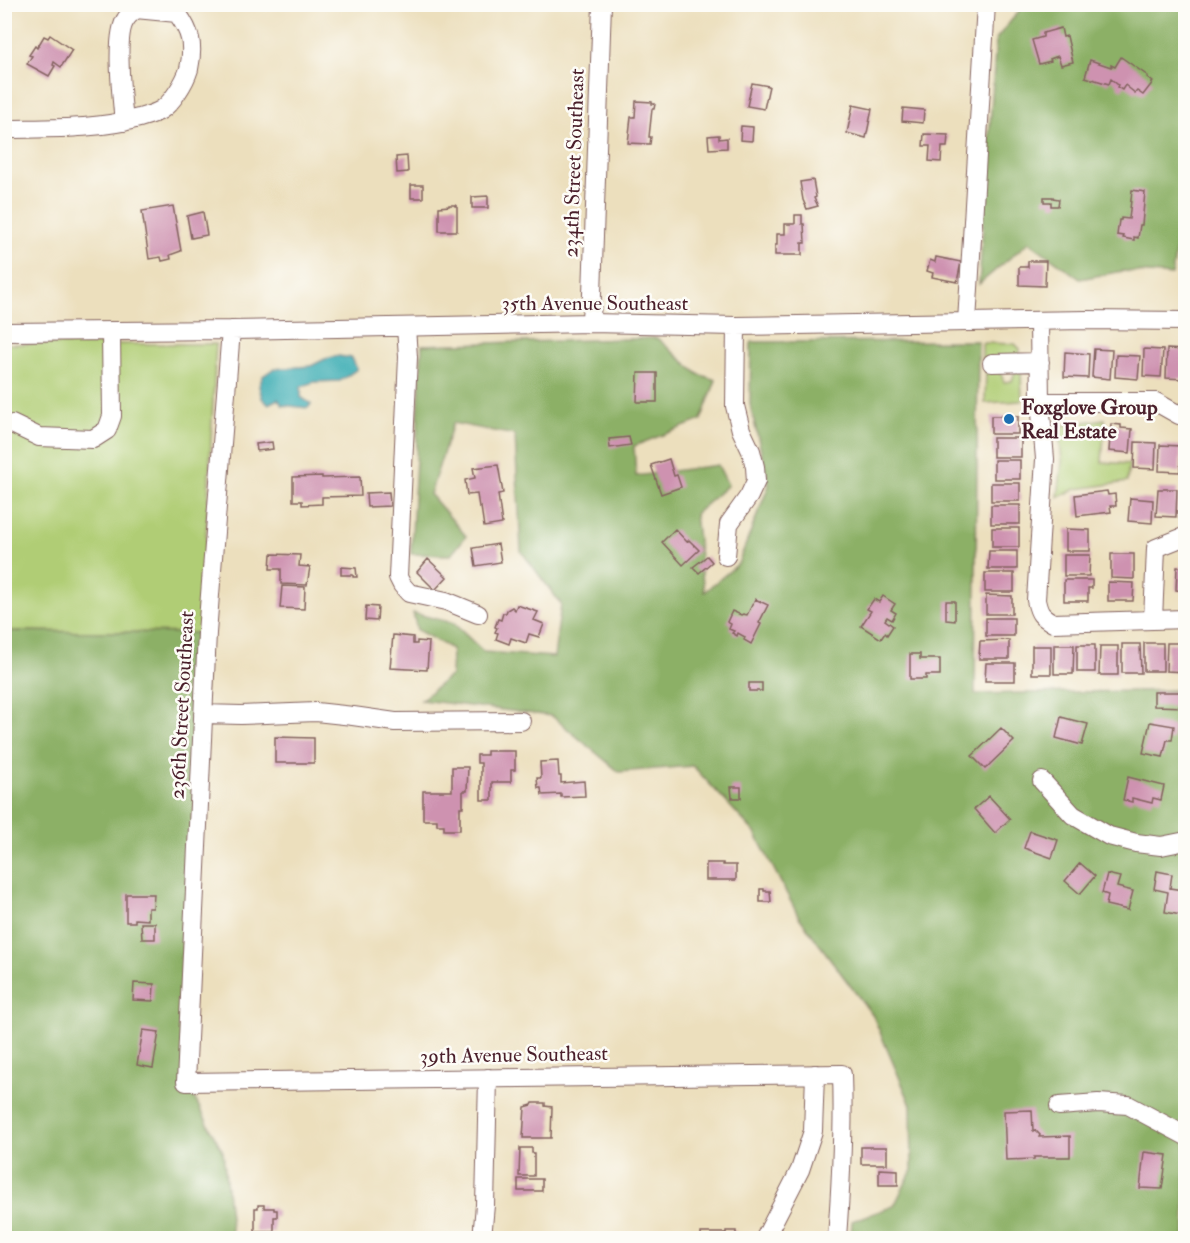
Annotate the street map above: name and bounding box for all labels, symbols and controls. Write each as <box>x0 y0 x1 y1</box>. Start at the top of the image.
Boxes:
street label: 234th Street Southeast <box>557 68 591 258</box>
street label: 35th Avenue Southeast <box>502 290 688 317</box>
place label: Foxglove Group Real Estate <box>1021 394 1158 445</box>
marker: Foxglove Group Real Estate <box>1002 412 1016 426</box>
street label: 236th Street Southeast <box>164 610 200 800</box>
street label: 39th Avenue Southeast <box>420 1040 608 1070</box>

